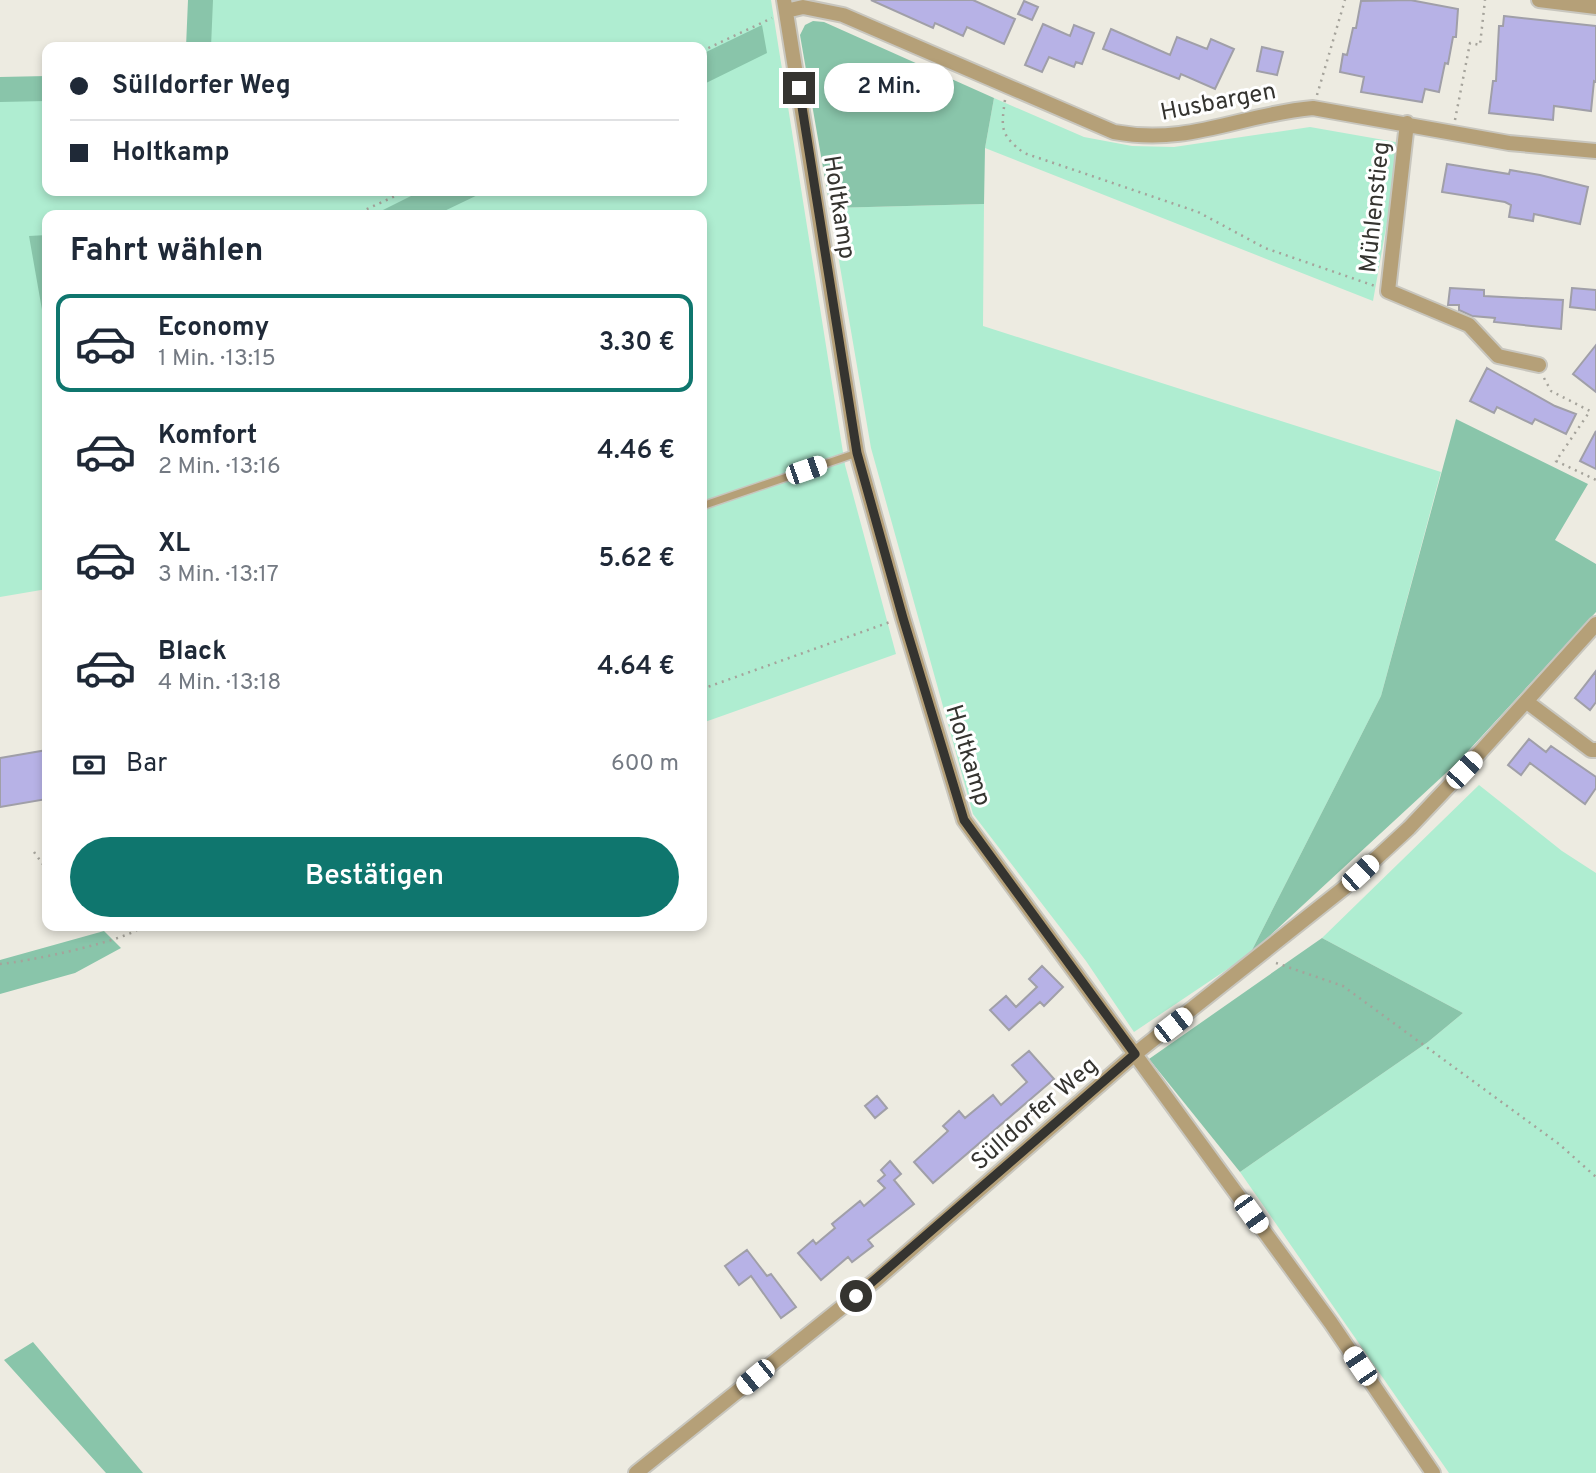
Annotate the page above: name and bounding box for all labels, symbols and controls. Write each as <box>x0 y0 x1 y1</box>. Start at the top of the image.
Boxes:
callout: 2 Min. <box>824 64 953 112</box>
text: Sülldorfer Weg <box>112 70 291 103</box>
route end <box>783 72 815 104</box>
text: 2 Min. <box>857 73 921 102</box>
street label: Husbargen <box>1158 77 1279 129</box>
text: Holtkamp <box>112 137 229 170</box>
street label: Mühlenstieg <box>1354 140 1398 274</box>
street label: Holtkamp <box>815 153 861 261</box>
text: Fahrt wählen <box>70 232 263 272</box>
icon: car <box>74 312 137 375</box>
text: Economy <box>158 312 269 345</box>
text: 3.30 € <box>599 327 675 360</box>
text: 1 Min. · 13:15 <box>158 345 276 374</box>
icon: car <box>74 420 137 483</box>
text: Komfort <box>158 420 257 453</box>
text: 4.46 € <box>597 435 675 468</box>
text: 2 Min. · 13:16 <box>158 453 281 482</box>
car <box>783 453 830 487</box>
icon: car <box>74 528 137 591</box>
text: XL <box>158 528 190 561</box>
text: 5.62 € <box>598 543 675 576</box>
text: 3 Min. · 13:17 <box>158 561 279 590</box>
icon: car <box>74 636 137 699</box>
text: Black <box>158 636 227 669</box>
text: 4.64 € <box>597 651 675 684</box>
text: 4 Min. · 13:18 <box>158 669 281 698</box>
street label: Holtkamp <box>937 701 997 810</box>
icon: cash <box>70 746 108 784</box>
car <box>1442 747 1487 793</box>
text: Bar <box>126 748 167 781</box>
text: 600 m <box>611 750 679 779</box>
button: Bestätigen <box>70 837 679 917</box>
car <box>1338 851 1383 895</box>
car <box>1150 1004 1197 1046</box>
street label: Sülldorfer Weg <box>966 1051 1105 1178</box>
car <box>1231 1191 1272 1237</box>
route start <box>840 1280 872 1312</box>
car <box>1340 1343 1381 1389</box>
car <box>733 1356 778 1398</box>

